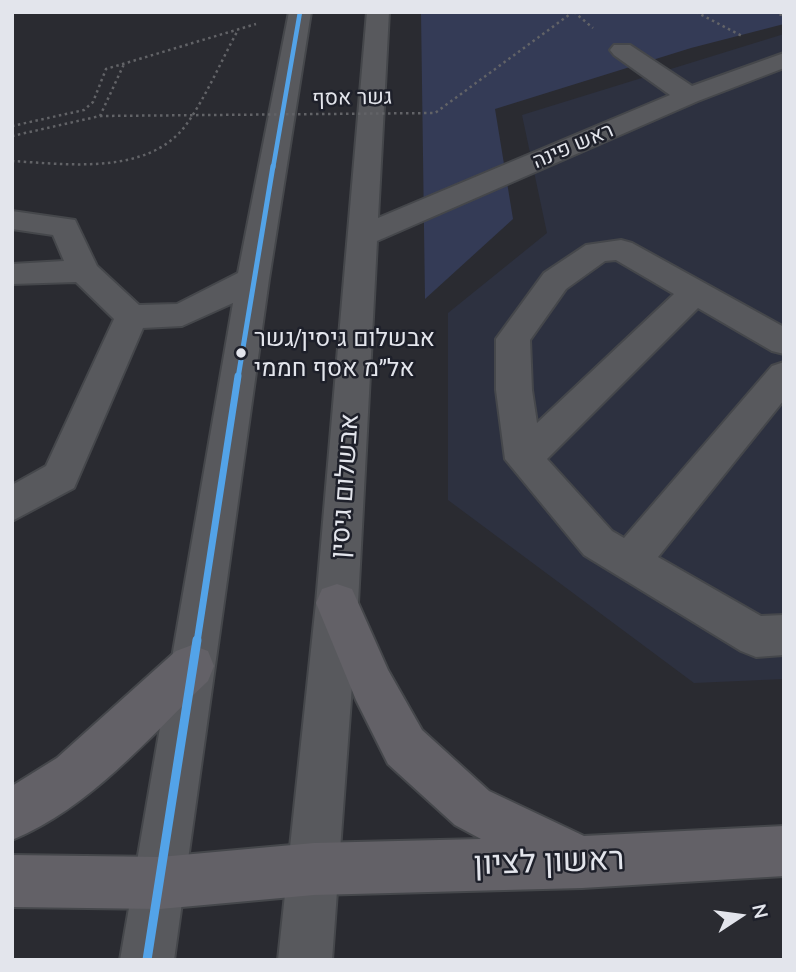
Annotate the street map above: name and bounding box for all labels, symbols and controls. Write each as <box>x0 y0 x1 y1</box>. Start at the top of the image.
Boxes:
street label: גשר אסף <box>312 85 392 111</box>
street label: ראש פינה <box>529 118 617 174</box>
place label: אבשלום גיסין/גשר אל״מ אסף חממי <box>254 325 435 381</box>
marker: אבשלום גיסין/גשר אל״מ אסף חממי <box>234 346 248 360</box>
street label: אבשלום גיסין <box>324 413 366 559</box>
street label: ראשון לציון <box>473 840 625 884</box>
north arrow <box>705 881 775 951</box>
text: N <box>747 902 774 921</box>

